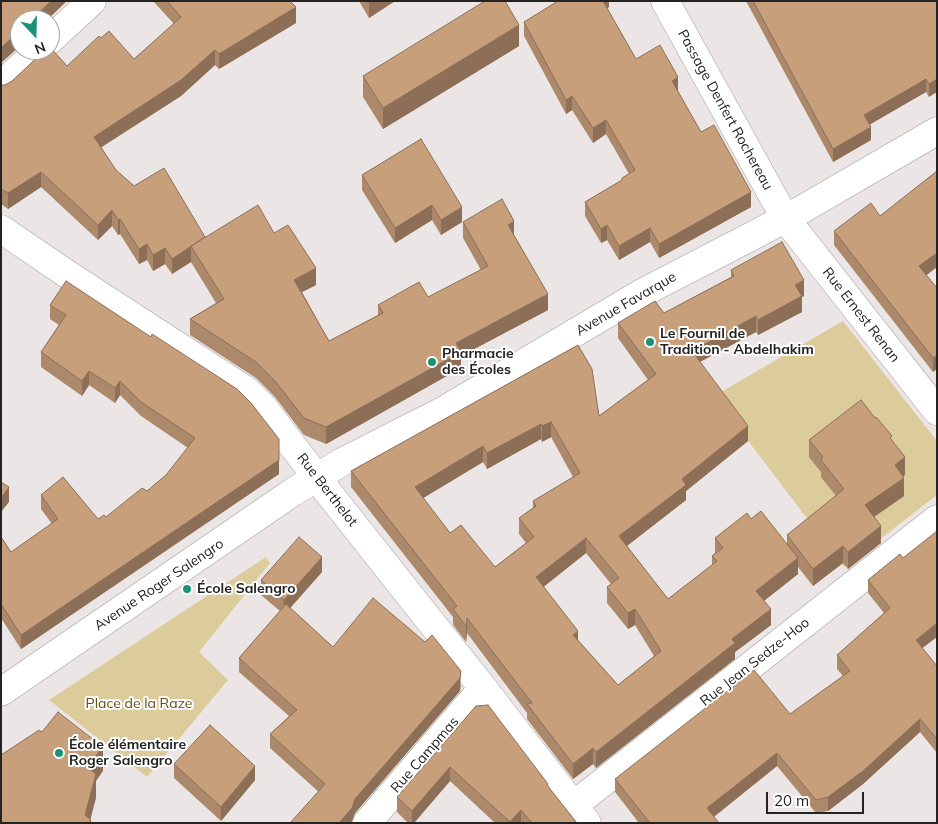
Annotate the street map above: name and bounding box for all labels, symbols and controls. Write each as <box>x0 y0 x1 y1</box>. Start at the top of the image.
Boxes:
north arrow <box>10 10 60 60</box>
street label: Passage Denfert Rochereau <box>674 27 776 193</box>
text: N <box>32 38 48 58</box>
street label: Rue Ernest Renan <box>819 264 903 366</box>
street label: Avenue Favarque <box>573 268 679 340</box>
place label: Le Fournil de Tradition - Abdelhakim <box>660 326 814 358</box>
marker: Le Fournil de Tradition - Abdelhakim <box>644 336 656 348</box>
place label: Pharmacie des Écoles <box>442 346 514 378</box>
marker: Pharmacie des Écoles <box>426 356 438 368</box>
street label: Rue Berthelot <box>293 450 361 530</box>
street label: Avenue Roger Salengro <box>91 535 227 635</box>
place label: École Salengro <box>197 581 296 597</box>
marker: École Salengro <box>181 583 193 595</box>
street label: Rue Jean Sedze-Hoo <box>697 614 813 710</box>
park label: Place de la Raze <box>86 696 192 712</box>
street label: Rue Campmas <box>387 714 463 796</box>
place label: École élémentaire Roger Salengro <box>69 737 186 770</box>
marker: École élémentaire Roger Salengro <box>53 747 65 759</box>
scale bar <box>768 782 866 814</box>
text: 20 m <box>774 791 809 810</box>

